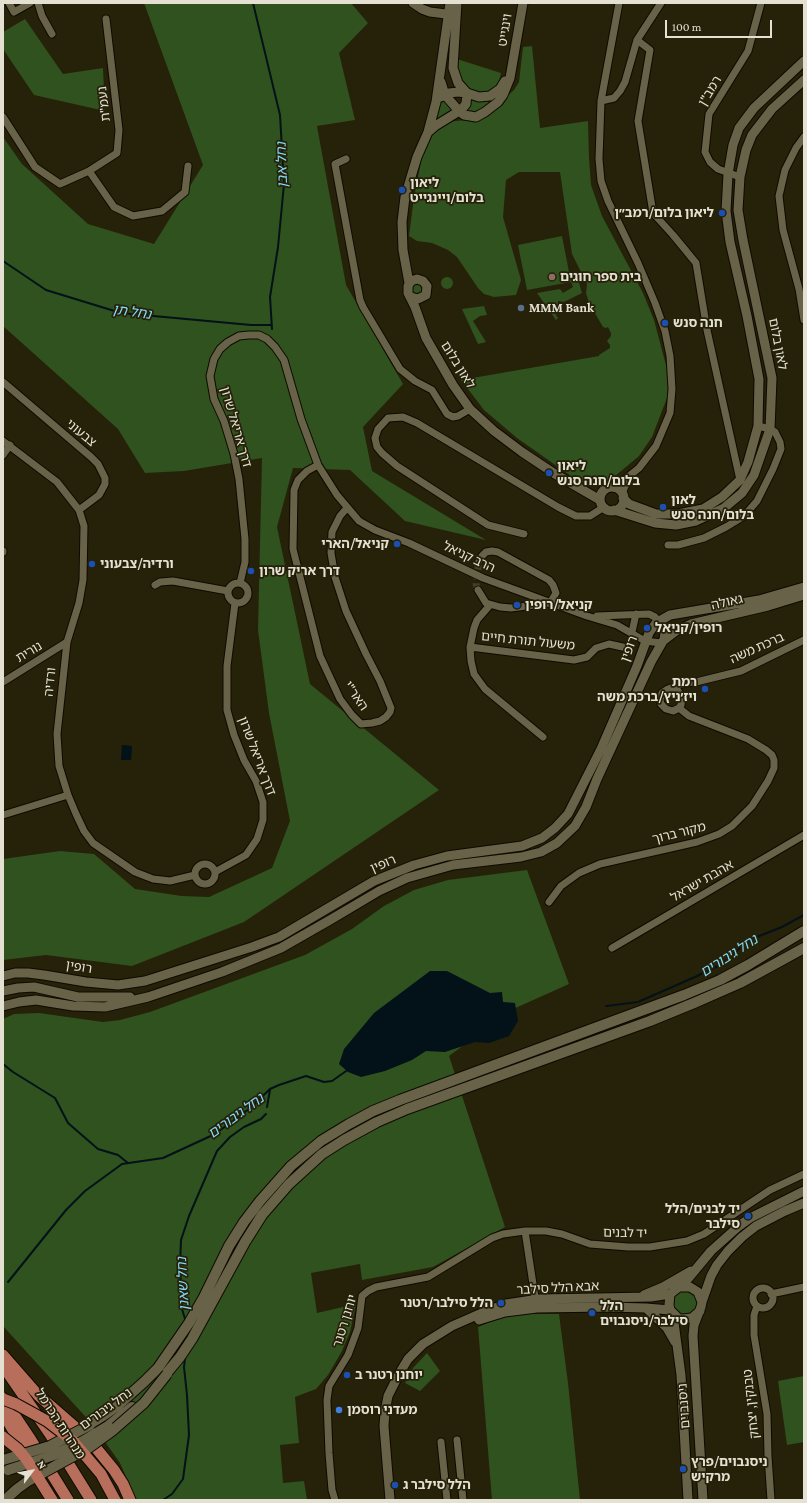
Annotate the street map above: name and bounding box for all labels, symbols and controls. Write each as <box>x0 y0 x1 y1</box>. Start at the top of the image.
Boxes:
scale bar <box>667 12 774 38</box>
street label: וינגייט <box>495 13 515 47</box>
text: 100 m <box>672 20 701 34</box>
street label: רמב"ן <box>695 73 725 109</box>
street label: נעמ"ת <box>94 85 114 123</box>
water label: נחל אבן <box>273 142 291 188</box>
place label: ליאון בלום/ויינגייט <box>410 175 484 206</box>
marker: ליאון בלום/ויינגייט <box>397 185 407 195</box>
place label: ליאון בלום/רמב״ן <box>614 205 714 221</box>
marker: ליאון בלום/רמב״ן <box>717 208 727 218</box>
place label: בית ספר חוגים <box>560 269 642 285</box>
marker: בית ספר חוגים <box>547 272 557 282</box>
place label: MMM Bank <box>529 300 594 316</box>
water label: נחל תן <box>112 301 152 323</box>
marker: MMM Bank <box>516 303 526 313</box>
place label: חנה סנש <box>673 315 723 331</box>
street label: לאון בלום <box>765 317 791 371</box>
marker: חנה סנש <box>660 318 670 328</box>
street label: לאון בלום <box>437 339 479 391</box>
street label: דרך אריאל שרון <box>217 385 255 469</box>
street label: צבעוני <box>63 416 99 450</box>
place label: ליאון בלום/חנה סנש <box>557 458 640 489</box>
marker: ליאון בלום/חנה סנש <box>544 468 554 478</box>
place label: לאון בלום/חנה סנש <box>671 492 754 523</box>
marker: לאון בלום/חנה סנש <box>658 502 668 512</box>
place label: קניאל/הארי <box>321 536 389 552</box>
street label: הרב קניאל <box>440 538 498 576</box>
marker: קניאל/הארי <box>392 539 402 549</box>
place label: ורדיה/צבעוני <box>100 556 174 572</box>
marker: ורדיה/צבעוני <box>87 559 97 569</box>
place label: דרך אריק שרון <box>259 563 340 579</box>
marker: דרך אריק שרון <box>246 566 256 576</box>
street label: גאולה <box>710 591 744 613</box>
place label: קניאל/רופין <box>525 597 592 613</box>
marker: קניאל/רופין <box>512 600 522 610</box>
place label: רופין/קניאל <box>655 620 722 636</box>
marker: רופין/קניאל <box>642 623 652 633</box>
street label: משעול תורת חיים <box>480 628 576 654</box>
street label: ברכת משה <box>727 629 787 667</box>
street label: רופין <box>617 634 641 664</box>
street label: נורית <box>13 638 45 666</box>
street label: ורדיה <box>41 667 59 697</box>
place label: רמת ויז׳ניץ/ברכת משה <box>597 674 697 705</box>
street label: האר"י <box>340 678 372 714</box>
marker: רמת ויז׳ניץ/ברכת משה <box>700 684 710 694</box>
street label: דרך אריאל שרון <box>235 714 279 798</box>
street label: מקור ברוך <box>651 819 707 847</box>
street label: רופין <box>368 852 398 876</box>
street label: אהבת ישראל <box>668 857 736 905</box>
water label: נחל גיבורים <box>697 931 761 981</box>
street label: רופין <box>65 957 93 977</box>
water label: נחל גיבורים <box>205 1090 267 1142</box>
place label: יד לבנים/הלל סילבר <box>665 1201 740 1232</box>
marker: יד לבנים/הלל סילבר <box>743 1211 753 1221</box>
street label: יד לבנים <box>603 1225 647 1241</box>
water label: נחל שאנן <box>173 1257 193 1311</box>
street label: אבא הלל סילבר <box>516 1278 600 1298</box>
street label: יוחנן רטנר <box>330 1293 360 1349</box>
place label: הלל סילבר/רטנר <box>400 1295 493 1311</box>
marker: הלל סילבר/רטנר <box>496 1298 506 1308</box>
place label: הלל סילבר/ניסנבוים <box>600 1298 688 1329</box>
marker: הלל סילבר/ניסנבוים <box>587 1308 597 1318</box>
place label: יוחנן רטנר ב <box>355 1367 423 1383</box>
street label: טבנקין, יצחק <box>740 1368 762 1440</box>
marker: יוחנן רטנר ב <box>342 1370 352 1380</box>
street label: ניסנבוים <box>675 1383 693 1429</box>
street label: נחל גיבורים <box>77 1385 135 1433</box>
street label: מנהרות הכרמל <box>32 1386 88 1462</box>
place label: מעדני רוסמן <box>347 1402 417 1418</box>
marker: מעדני רוסמן <box>334 1405 344 1415</box>
north arrow <box>12 1451 52 1491</box>
place label: ניסנבוים/פרץ מרקיש <box>691 1454 768 1485</box>
text: N <box>35 1458 49 1471</box>
marker: ניסנבוים/פרץ מרקיש <box>678 1464 688 1474</box>
place label: הלל סילבר ג <box>403 1477 471 1493</box>
marker: הלל סילבר ג <box>390 1480 400 1490</box>

